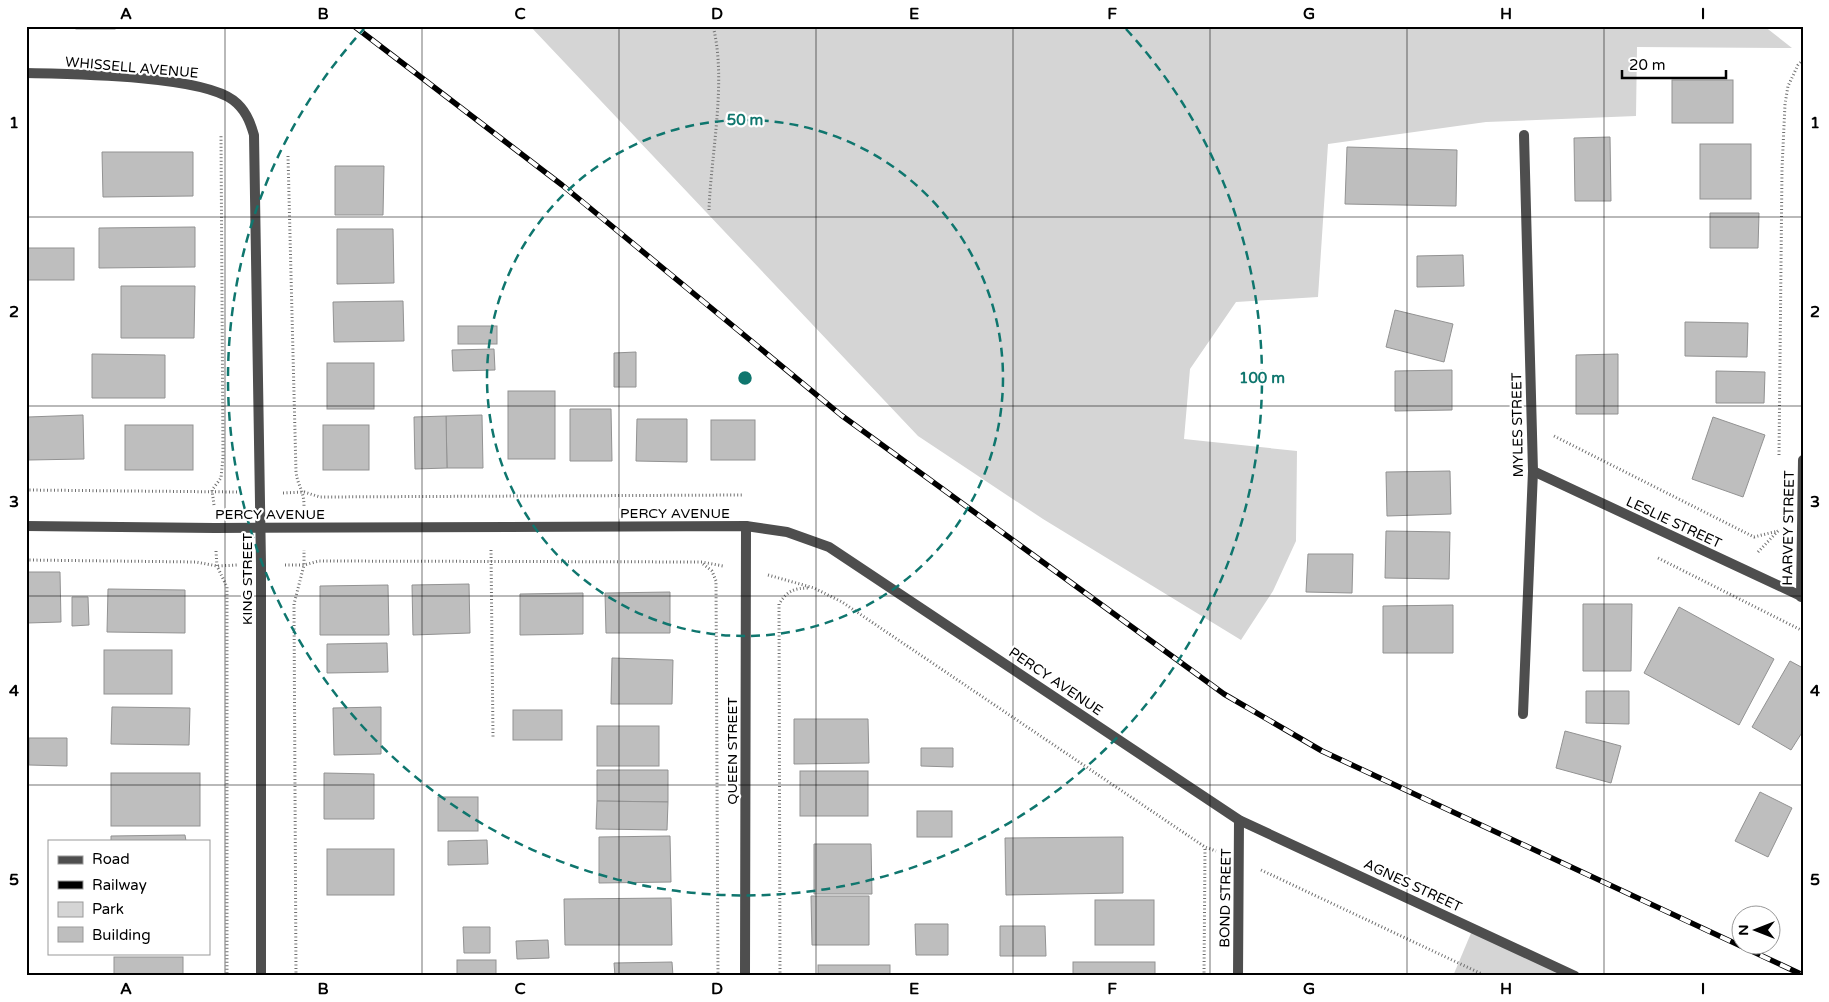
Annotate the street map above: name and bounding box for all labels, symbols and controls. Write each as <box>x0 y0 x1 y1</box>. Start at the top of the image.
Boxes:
text: A <box>120 4 132 24</box>
text: B <box>317 4 329 24</box>
text: C <box>514 4 526 24</box>
text: D <box>711 4 723 24</box>
text: E <box>909 4 919 24</box>
text: F <box>1107 4 1117 24</box>
text: G <box>1303 4 1315 24</box>
text: H <box>1500 4 1512 24</box>
text: I <box>1701 4 1705 24</box>
scale bar <box>1622 48 1725 80</box>
street label: WHISSELL AVENUE <box>65 53 199 82</box>
text: 20 m <box>1629 56 1666 74</box>
text: 50 m <box>727 111 763 129</box>
text: 1 <box>9 113 19 133</box>
text: 1 <box>1810 113 1820 133</box>
text: 2 <box>9 302 19 322</box>
text: 2 <box>1810 302 1820 322</box>
centre of rings <box>736 369 754 387</box>
text: 100 m <box>1239 369 1285 387</box>
street label: MYLES STREET <box>1508 372 1527 477</box>
street label: HARVEY STREET <box>1779 470 1798 586</box>
text: 3 <box>9 492 19 512</box>
text: 3 <box>1810 492 1820 512</box>
street label: LESLIE STREET <box>1623 493 1725 552</box>
street label: PERCY AVENUE <box>620 505 730 522</box>
street label: PERCY AVENUE <box>215 506 325 523</box>
street label: KING STREET <box>239 533 256 625</box>
street label: PERCY AVENUE <box>1005 644 1106 719</box>
text: 4 <box>9 681 19 701</box>
text: 4 <box>1810 681 1820 701</box>
street label: QUEEN STREET <box>724 697 741 805</box>
legend <box>48 840 210 954</box>
street label: BOND STREET <box>1216 848 1235 948</box>
text: Road <box>92 850 130 868</box>
street label: AGNES STREET <box>1361 855 1465 916</box>
text: 5 <box>9 870 19 890</box>
text: 5 <box>1810 870 1820 890</box>
text: Railway <box>92 876 147 894</box>
text: Park <box>92 900 124 918</box>
north arrow <box>1732 904 1782 954</box>
text: N <box>1735 924 1752 936</box>
text: Building <box>92 926 151 944</box>
text: A <box>120 979 132 999</box>
text: B <box>317 979 329 999</box>
text: C <box>514 979 526 999</box>
text: D <box>711 979 723 999</box>
text: E <box>909 979 919 999</box>
text: F <box>1107 979 1117 999</box>
text: G <box>1303 979 1315 999</box>
text: H <box>1500 979 1512 999</box>
text: I <box>1701 979 1705 999</box>

